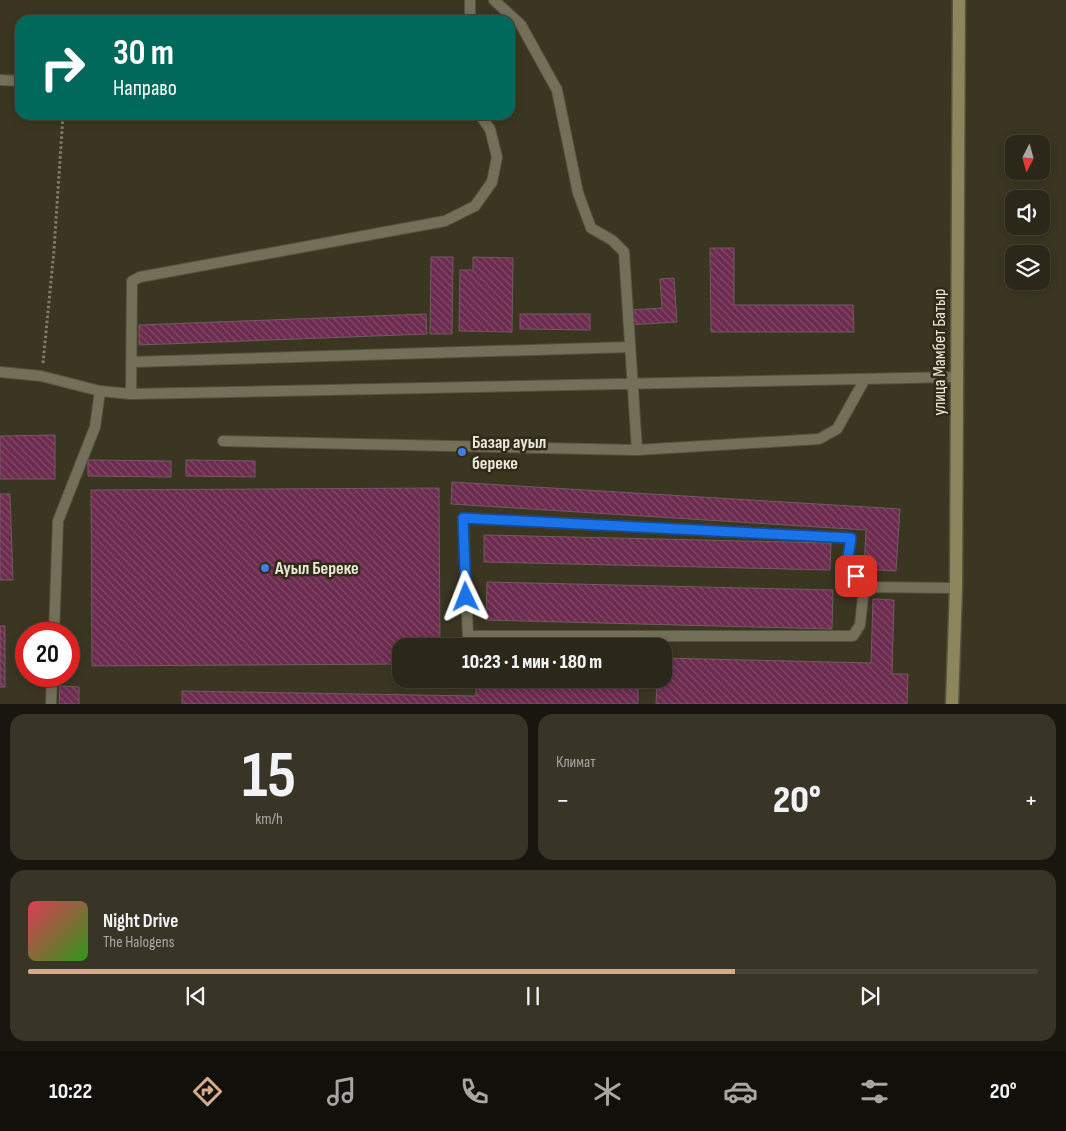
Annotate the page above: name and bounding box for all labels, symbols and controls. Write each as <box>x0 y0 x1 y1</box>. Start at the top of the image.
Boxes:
text: 30 m <box>113 32 174 75</box>
icon: right <box>30 35 95 100</box>
text: Направо <box>113 75 177 102</box>
north arrow <box>1005 135 1050 180</box>
map controls <box>1005 135 1050 290</box>
button: sound <box>1005 190 1050 235</box>
button: layers <box>1005 245 1050 290</box>
street label: улица Мамбет Батыр <box>929 289 950 415</box>
place label: Базар ауыл береке <box>472 432 546 474</box>
marker: Базар ауыл береке <box>456 446 468 458</box>
pin <box>835 555 877 597</box>
place label: Ауыл Береке <box>274 558 359 579</box>
marker: Ауыл Береке <box>259 562 271 574</box>
icon: arrive <box>842 562 870 590</box>
position arrow <box>439 570 491 622</box>
speed limit sign: 20 <box>15 622 80 687</box>
text: 10:23 · 1 мин · 180 m <box>462 651 602 674</box>
text: 15 <box>242 738 296 816</box>
text: Климат <box>556 753 596 772</box>
text: 20° <box>773 778 821 823</box>
text: − <box>556 784 570 817</box>
text: + <box>1024 784 1038 817</box>
text: km/h <box>255 810 283 829</box>
text: Night Drive <box>103 910 178 933</box>
text: The Halogens <box>103 933 174 952</box>
icon: previous <box>182 982 210 1010</box>
icon: pause <box>519 982 547 1010</box>
icon: next <box>856 982 884 1010</box>
icon: directions <box>190 1074 225 1109</box>
icon: music <box>324 1074 359 1109</box>
icon: phone <box>457 1074 492 1109</box>
icon: climate <box>590 1074 625 1109</box>
icon: car <box>723 1074 758 1109</box>
icon: filters <box>857 1074 892 1109</box>
text: 10:22 <box>49 1078 92 1105</box>
text: 20° <box>990 1078 1017 1105</box>

